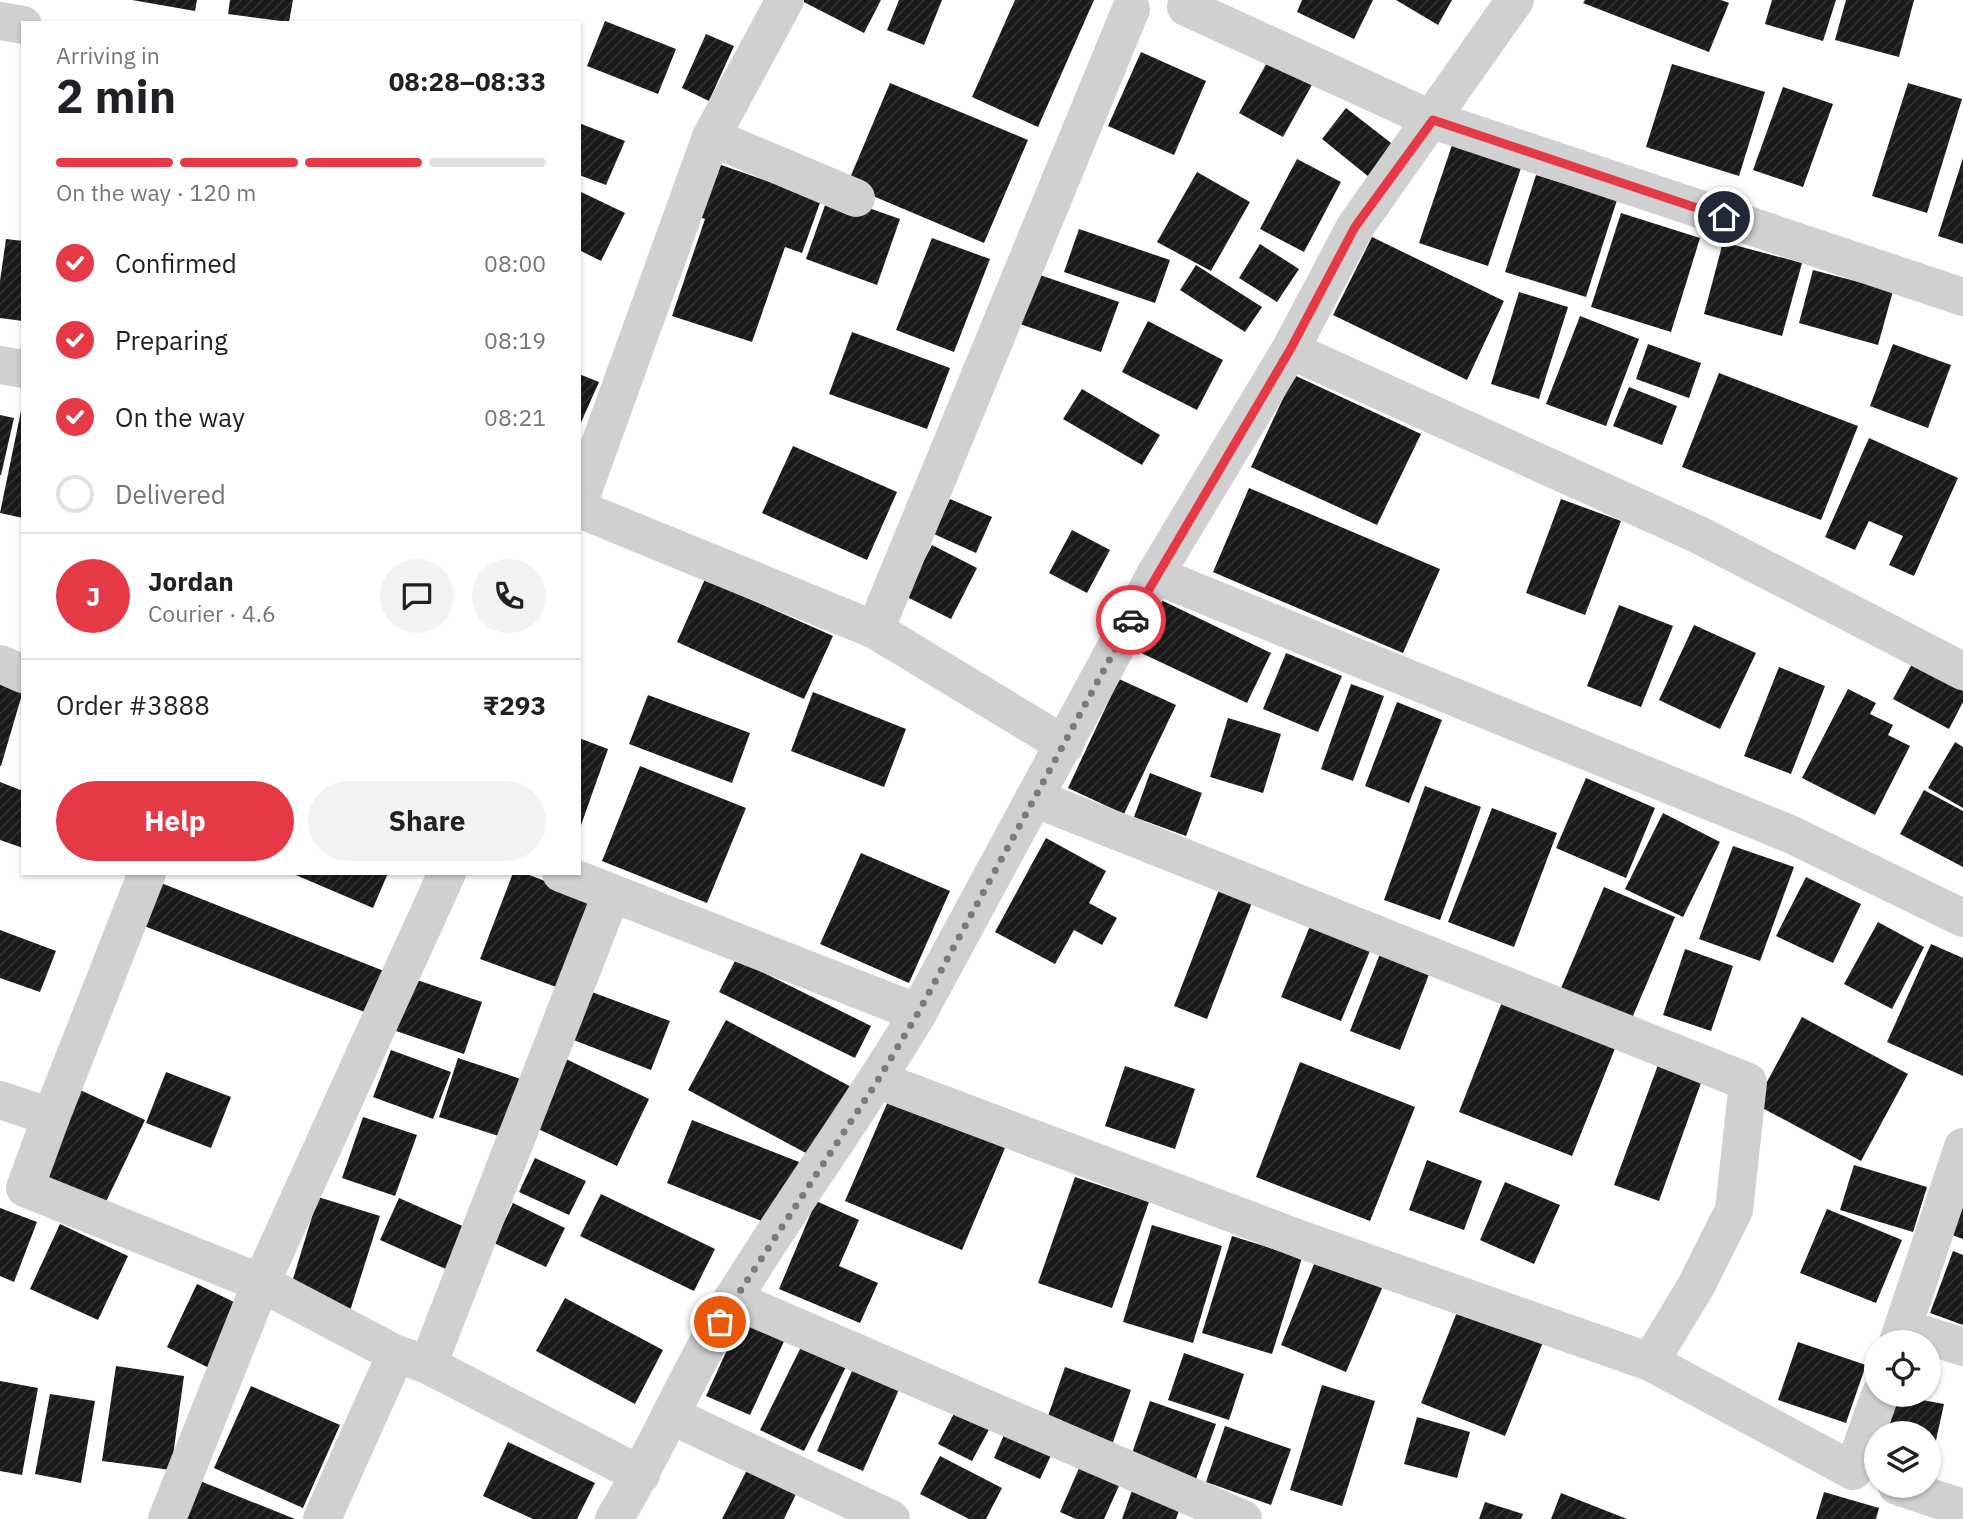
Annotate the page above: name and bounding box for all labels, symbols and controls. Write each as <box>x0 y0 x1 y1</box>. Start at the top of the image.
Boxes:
text: Arriving in <box>56 40 160 70</box>
text: 08:28–08:33 <box>389 64 546 98</box>
text: 2 min <box>56 66 176 126</box>
text: On the way · 120 m <box>56 177 256 207</box>
pin <box>1694 187 1754 247</box>
icon: home <box>1705 198 1743 236</box>
icon: check <box>56 244 94 282</box>
text: Confirmed <box>115 246 237 280</box>
text: 08:00 <box>484 248 546 278</box>
icon: check <box>56 321 94 359</box>
text: Preparing <box>115 323 228 357</box>
text: 08:19 <box>484 325 546 355</box>
icon: check <box>56 398 94 436</box>
text: On the way <box>115 400 245 434</box>
text: 08:21 <box>484 402 546 432</box>
text: Delivered <box>115 477 226 511</box>
button: chat <box>380 559 454 633</box>
button: phone <box>472 559 546 633</box>
text: Jordan <box>148 564 234 598</box>
text: J <box>86 579 100 613</box>
courier <box>1096 585 1166 655</box>
text: Courier · 4.6 <box>148 598 276 628</box>
icon: car <box>1112 601 1150 639</box>
text: Order #3888 <box>56 688 210 722</box>
text: ₹293 <box>483 688 546 722</box>
button: Help <box>56 781 294 861</box>
button: Share <box>308 781 546 861</box>
pin <box>690 1292 750 1352</box>
icon: bag <box>701 1303 739 1341</box>
map controls <box>1864 1330 1941 1498</box>
button: locate <box>1864 1330 1941 1407</box>
button: layers <box>1864 1421 1941 1498</box>

